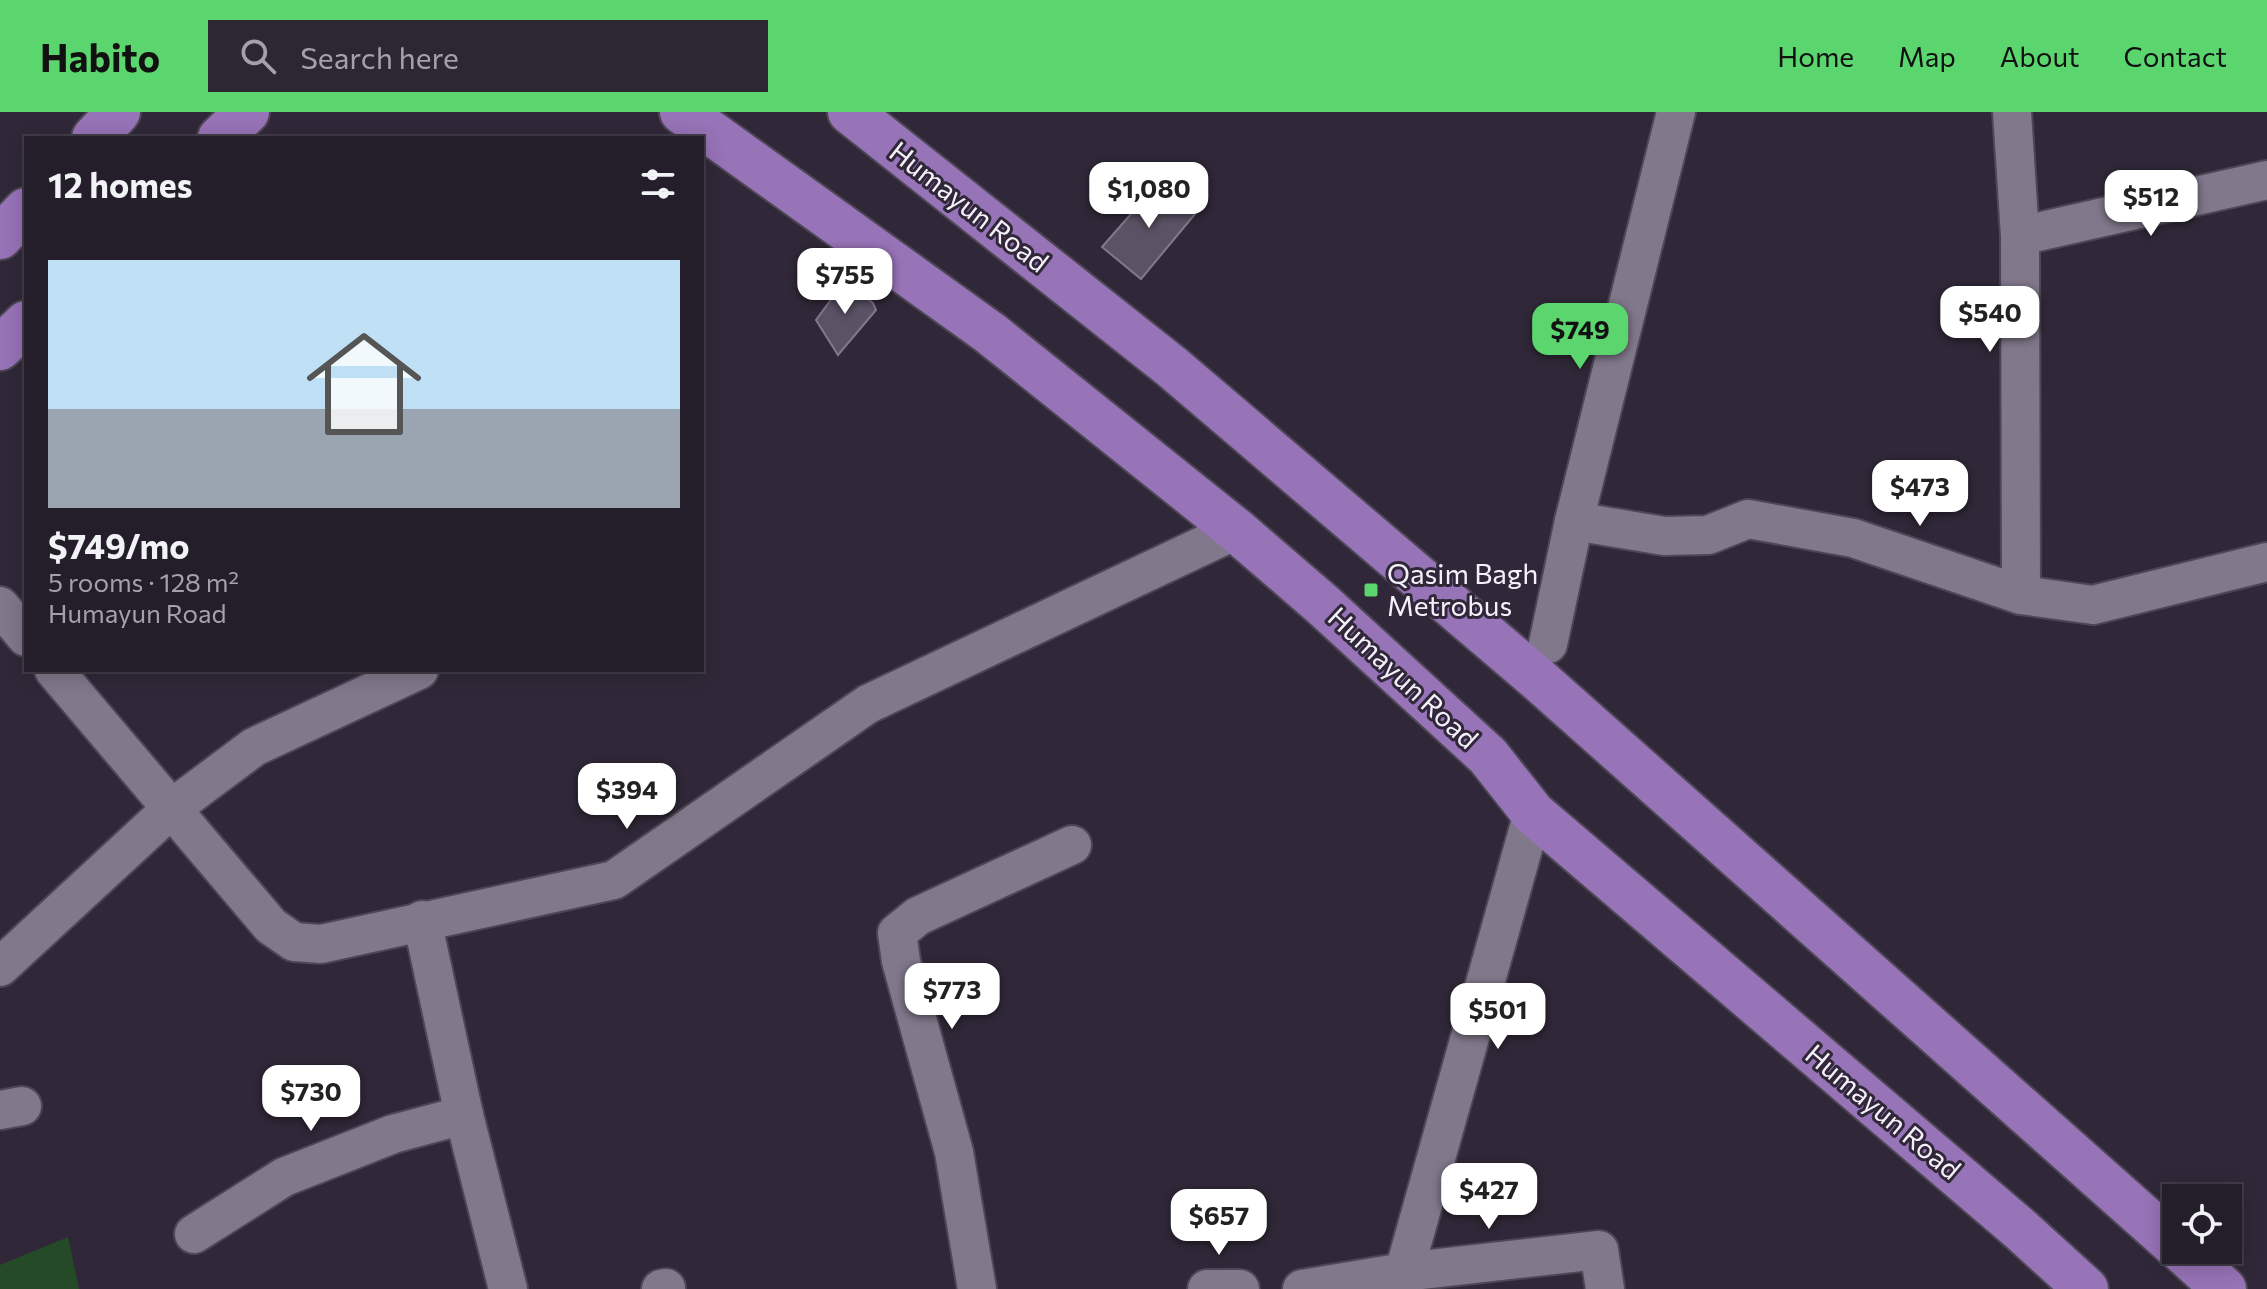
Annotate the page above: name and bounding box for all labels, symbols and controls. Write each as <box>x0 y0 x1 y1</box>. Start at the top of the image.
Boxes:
search box <box>208 20 768 92</box>
text: Habito <box>40 33 160 80</box>
icon: search <box>236 34 280 78</box>
text: Search here <box>300 38 459 75</box>
text: Home <box>1777 39 1854 73</box>
text: Map <box>1898 39 1956 73</box>
text: About <box>2000 39 2080 73</box>
text: Contact <box>2124 39 2227 73</box>
street label: Humayun Road <box>883 134 1056 279</box>
icon: filters <box>636 162 680 206</box>
pin: $1,080 <box>1084 162 1214 230</box>
text: 12 homes <box>48 163 193 205</box>
pin: $512 <box>2104 170 2198 238</box>
text: $1,080 <box>1107 172 1191 203</box>
text: $512 <box>2123 180 2179 211</box>
pin: $755 <box>798 248 892 316</box>
text: $755 <box>815 258 875 289</box>
pin: $540 <box>1943 286 2037 354</box>
text: $540 <box>1958 296 2022 327</box>
pin: $749 <box>1533 303 1627 371</box>
icon: home <box>292 312 436 456</box>
text: $749 <box>1550 313 1610 344</box>
pin: $473 <box>1873 460 1967 528</box>
text: $473 <box>1890 470 1950 501</box>
text: $749/mo <box>48 524 190 566</box>
place label: Qasim Bagh Metrobus <box>1387 556 1538 622</box>
text: 5 rooms · 128 m² <box>48 566 239 597</box>
marker: Qasim Bagh Metrobus <box>1362 581 1380 599</box>
text: Humayun Road <box>48 597 227 628</box>
street label: Humayun Road <box>1322 599 1486 755</box>
pin: $394 <box>580 763 674 831</box>
text: $394 <box>596 773 658 804</box>
pin: $773 <box>905 963 999 1031</box>
text: $773 <box>923 973 981 1004</box>
pin: $501 <box>1451 983 1545 1051</box>
text: $501 <box>1468 993 1528 1024</box>
street label: Humayun Road <box>1799 1036 1968 1186</box>
pin: $730 <box>264 1065 358 1133</box>
text: $730 <box>280 1075 342 1106</box>
pin: $427 <box>1442 1163 1536 1231</box>
text: $427 <box>1459 1173 1519 1204</box>
map controls <box>2162 1184 2242 1264</box>
button: locate <box>2162 1184 2242 1264</box>
pin: $657 <box>1172 1189 1266 1257</box>
text: $657 <box>1189 1199 1249 1230</box>

